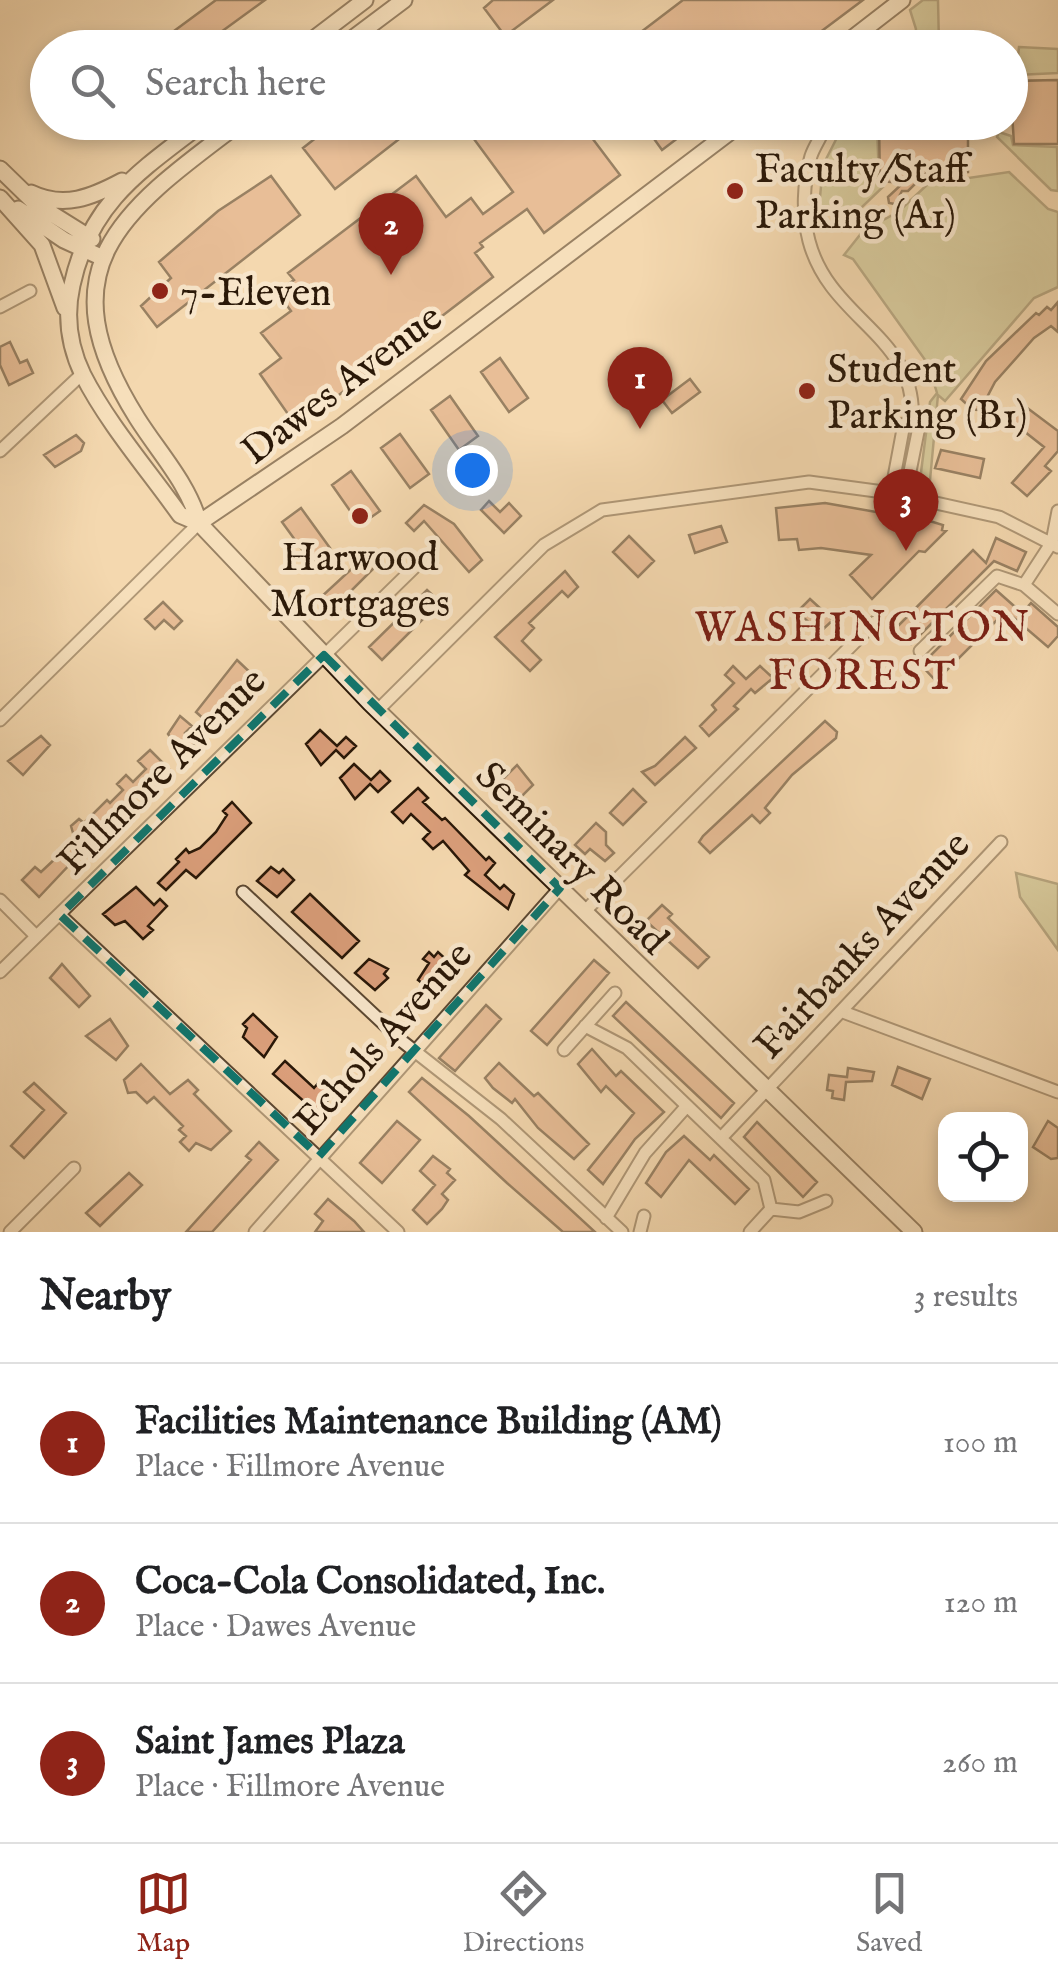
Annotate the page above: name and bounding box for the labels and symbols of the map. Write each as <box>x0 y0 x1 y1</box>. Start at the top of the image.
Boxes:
place label: Faculty/Staff Parking (A1) <box>755 146 973 243</box>
marker: Faculty/Staff Parking (A1) <box>724 180 746 202</box>
pin: 2 <box>358 192 424 275</box>
place label: 7-Eleven <box>180 269 331 320</box>
marker: 7-Eleven <box>149 280 171 302</box>
street label: Dawes Avenue <box>233 294 454 478</box>
pin: 1 <box>608 346 672 429</box>
place label: Student Parking (B1) <box>827 346 1027 443</box>
marker: Student Parking (B1) <box>796 380 818 402</box>
your location <box>447 445 498 496</box>
pin: 3 <box>874 468 938 551</box>
marker: Harwood Mortgages <box>349 505 371 527</box>
place label: Harwood Mortgages <box>270 534 450 631</box>
district label: WASHINGTON FOREST <box>695 603 1032 704</box>
street label: Fillmore Avenue <box>48 657 278 887</box>
street label: Seminary Road <box>463 752 678 967</box>
street label: Fairbanks Avenue <box>745 822 982 1071</box>
street label: Echols Avenue <box>284 932 485 1147</box>

